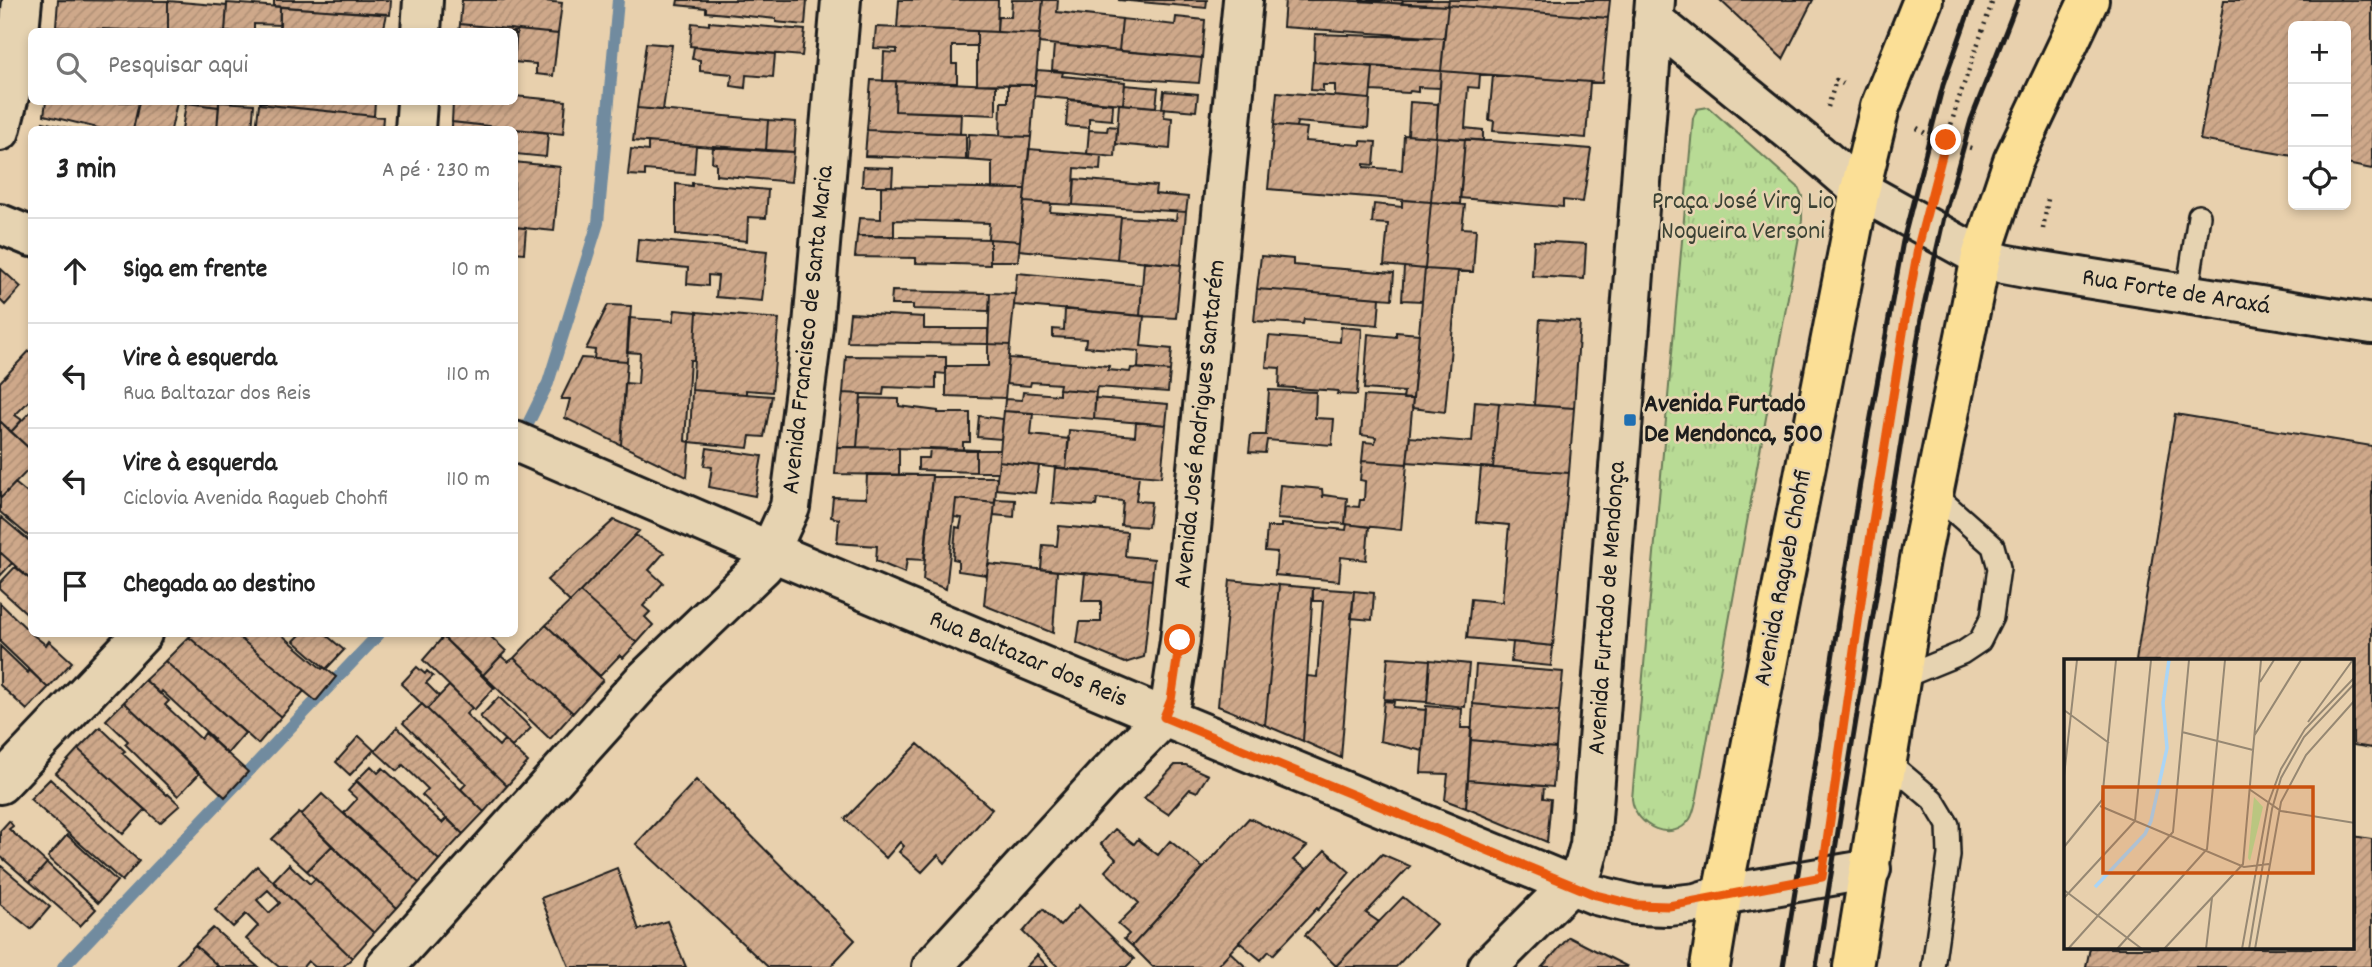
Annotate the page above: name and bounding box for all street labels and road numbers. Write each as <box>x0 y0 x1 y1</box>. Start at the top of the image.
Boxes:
street label: Avenida Francisco de Santa Maria <box>773 163 845 496</box>
street label: Avenida José Rodrigues Santarém <box>1165 258 1237 590</box>
street label: Rua Forte de Araxá <box>2079 260 2273 326</box>
street label: Avenida Furtado de Mendonça <box>1579 459 1637 756</box>
street label: Avenida Ragueb Chohfi <box>1745 467 1823 689</box>
street label: Rua Baltazar dos Reis <box>923 601 1133 719</box>

